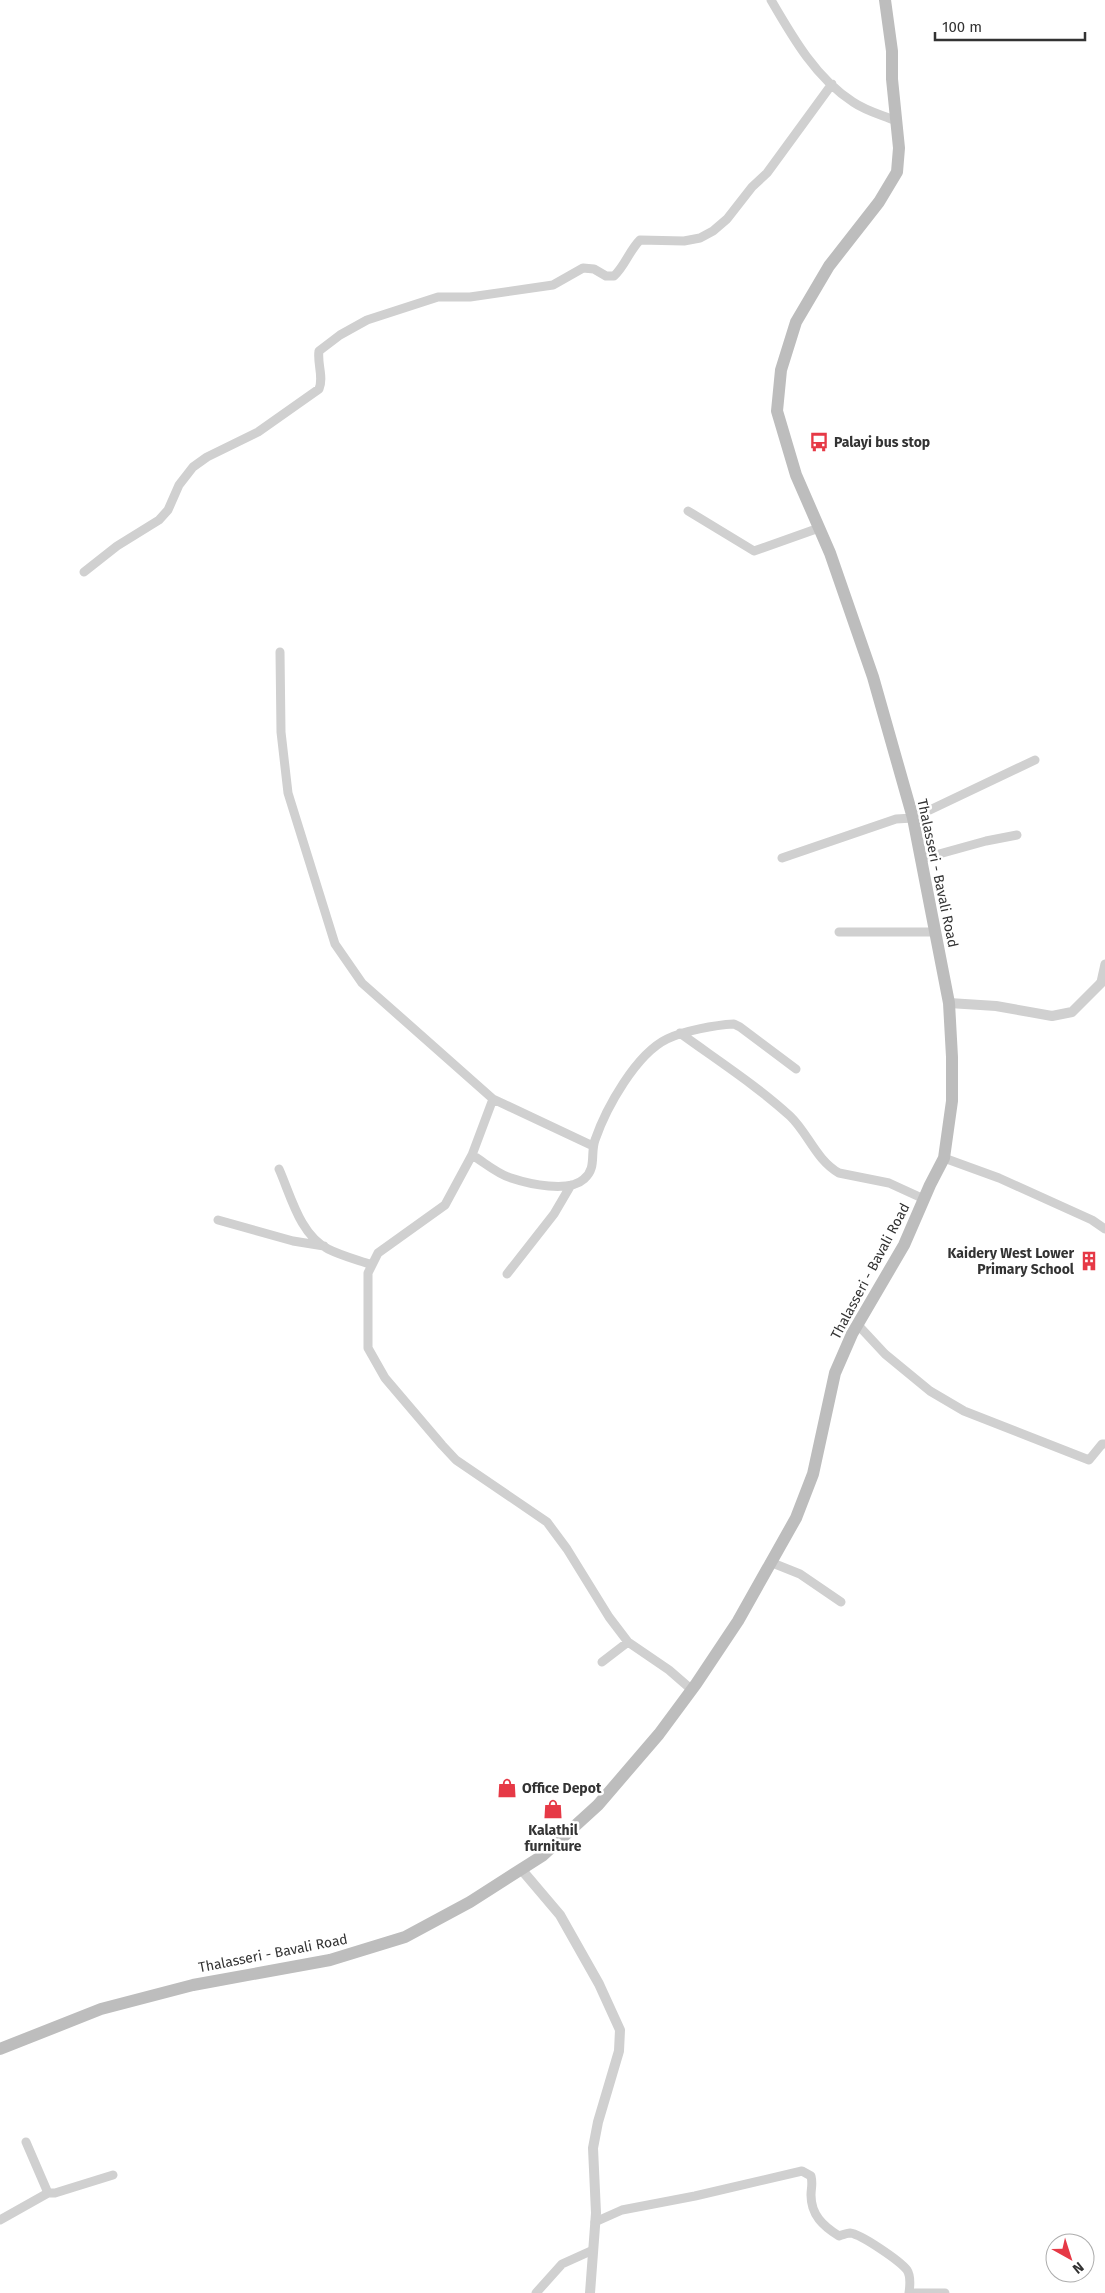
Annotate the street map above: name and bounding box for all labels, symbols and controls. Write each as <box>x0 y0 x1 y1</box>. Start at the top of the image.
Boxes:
scale bar <box>935 10 1085 42</box>
text: 100 m <box>942 18 982 36</box>
bus stop icon: Palayi bus stop <box>808 431 830 453</box>
place label: Palayi bus stop <box>834 434 930 451</box>
street label: Thalasseri - Bavali Road <box>913 797 962 949</box>
street label: Thalasseri - Bavali Road <box>827 1200 914 1342</box>
place label: Kaidery West Lower Primary School <box>948 1245 1075 1278</box>
building icon: Kaidery West Lower Primary School <box>1078 1250 1100 1272</box>
shop icon: Office Depot <box>496 1777 518 1799</box>
place label: Office Depot <box>522 1780 602 1797</box>
shop icon: Kalathil furniture <box>542 1798 564 1820</box>
place label: Kalathil furniture <box>525 1822 582 1855</box>
street label: Thalasseri - Bavali Road <box>197 1931 349 1976</box>
north arrow <box>1045 2233 1095 2283</box>
text: N <box>1069 2258 1087 2277</box>

